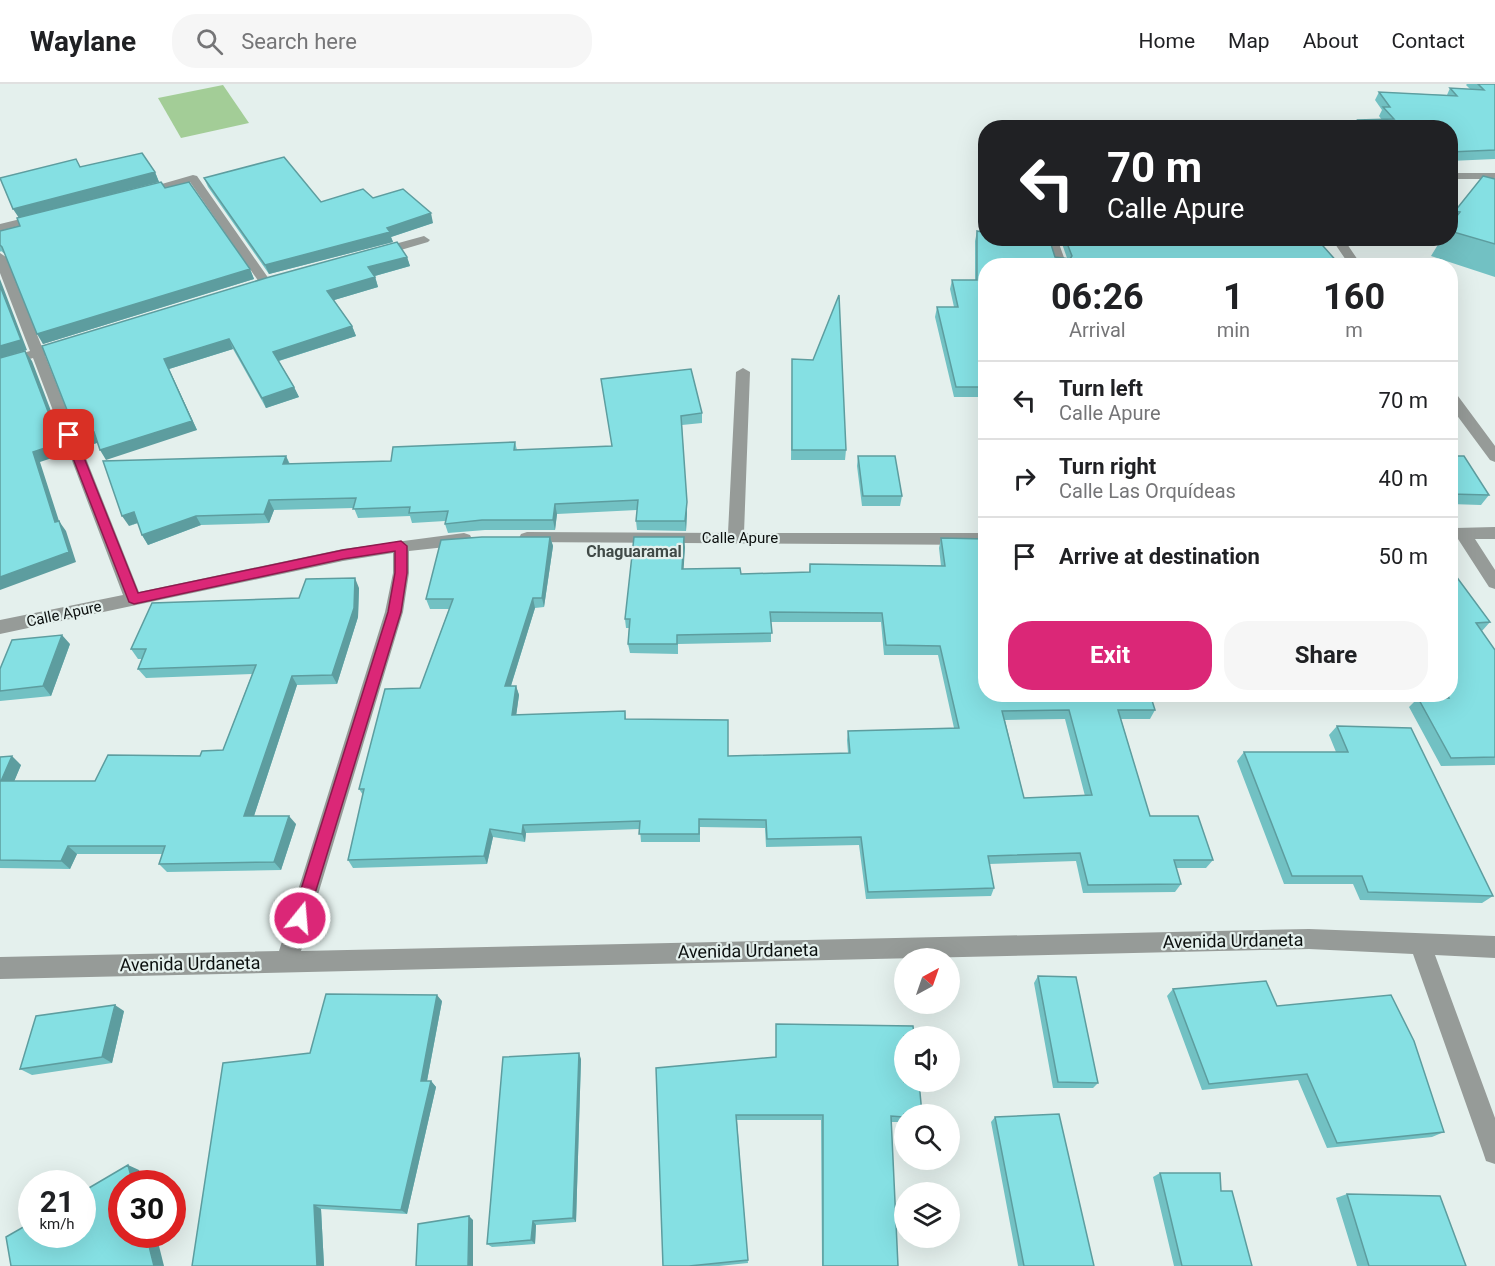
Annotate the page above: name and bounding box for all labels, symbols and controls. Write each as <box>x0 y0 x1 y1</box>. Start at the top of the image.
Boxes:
search box <box>172 14 592 68</box>
text: Waylane <box>30 25 136 58</box>
icon: search <box>193 25 226 58</box>
text: Search here <box>241 29 357 54</box>
text: Home <box>1139 29 1195 53</box>
text: Map <box>1228 29 1270 53</box>
text: About <box>1303 29 1359 53</box>
text: Contact <box>1392 29 1465 53</box>
text: 70 m <box>1107 143 1202 192</box>
icon: left <box>1008 144 1086 222</box>
text: Calle Apure <box>1107 193 1244 225</box>
text: 06:26 <box>1051 276 1144 318</box>
text: 1 <box>1223 276 1244 318</box>
text: 160 <box>1323 276 1385 318</box>
text: Arrival <box>1069 318 1126 342</box>
text: min <box>1217 318 1250 342</box>
text: m <box>1345 318 1363 342</box>
text: Turn left <box>1059 376 1143 401</box>
icon: left <box>1008 384 1041 417</box>
text: 70 m <box>1379 388 1428 413</box>
text: Calle Apure <box>1059 401 1161 425</box>
pin <box>43 409 94 460</box>
icon: arrive <box>52 418 85 451</box>
text: Turn right <box>1059 454 1156 479</box>
icon: right <box>1008 462 1041 495</box>
text: 40 m <box>1379 466 1428 491</box>
text: Calle Las Orquídeas <box>1059 479 1236 503</box>
street label: Calle Apure <box>702 529 778 547</box>
icon: arrive <box>1008 540 1041 573</box>
district label: Chaguaramal <box>586 542 682 561</box>
text: Arrive at destination <box>1059 544 1260 569</box>
text: 50 m <box>1379 544 1428 569</box>
street label: Calle Apure <box>25 597 103 631</box>
button: Exit <box>1008 621 1212 690</box>
button: Share <box>1224 621 1428 690</box>
position arrow <box>268 886 332 950</box>
street label: Avenida Urdaneta <box>1162 929 1304 952</box>
street label: Avenida Urdaneta <box>677 939 819 962</box>
north arrow <box>894 948 960 1014</box>
map controls <box>894 948 960 1248</box>
street label: Avenida Urdaneta <box>119 952 261 975</box>
button: sound <box>894 1026 960 1092</box>
button: search <box>894 1104 960 1170</box>
speed limit sign: 30 <box>108 1170 186 1248</box>
button: layers <box>894 1182 960 1248</box>
text: 21 <box>40 1184 74 1219</box>
text: km/h <box>39 1215 75 1233</box>

